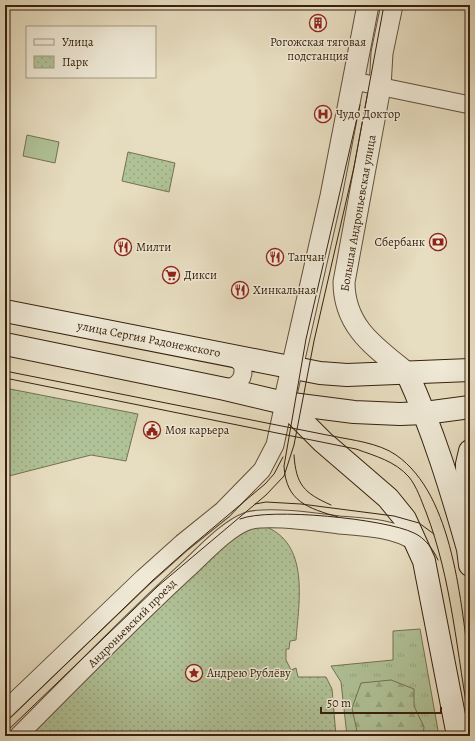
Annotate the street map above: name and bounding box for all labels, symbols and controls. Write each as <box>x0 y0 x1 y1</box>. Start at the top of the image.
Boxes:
building icon: Рогожская тяговая подстанция <box>308 13 328 33</box>
legend <box>26 26 156 78</box>
text: Улица <box>62 34 94 50</box>
place label: Рогожская тяговая подстанция <box>270 34 366 64</box>
text: Парк <box>62 54 88 70</box>
hospital icon: Чудо Доктор <box>313 104 333 124</box>
place label: Чудо Доктор <box>336 106 400 122</box>
street label: Большая Андроньевская улица <box>336 133 380 293</box>
bank icon: Сбербанк <box>428 232 448 252</box>
place label: Сбербанк <box>375 234 425 250</box>
restaurant icon: Милти <box>113 237 133 257</box>
place label: Милти <box>136 239 171 255</box>
restaurant icon: Тапчан <box>265 247 285 267</box>
place label: Тапчан <box>288 249 325 265</box>
supermarket icon: Дикси <box>161 265 181 285</box>
place label: Дикси <box>184 267 217 283</box>
restaurant icon: Хинкальная <box>230 280 250 300</box>
place label: Хинкальная <box>253 282 316 298</box>
street label: улица Сергия Радонежского <box>75 317 222 361</box>
public building icon: Моя карьера <box>142 420 162 440</box>
place label: Моя карьера <box>165 422 230 438</box>
street label: Андроньевский проезд <box>84 575 180 671</box>
place icon: Андрею Рублёву <box>184 663 204 683</box>
place label: Андрею Рублёву <box>206 665 291 681</box>
scale bar <box>321 689 441 715</box>
text: 50 m <box>327 695 351 711</box>

